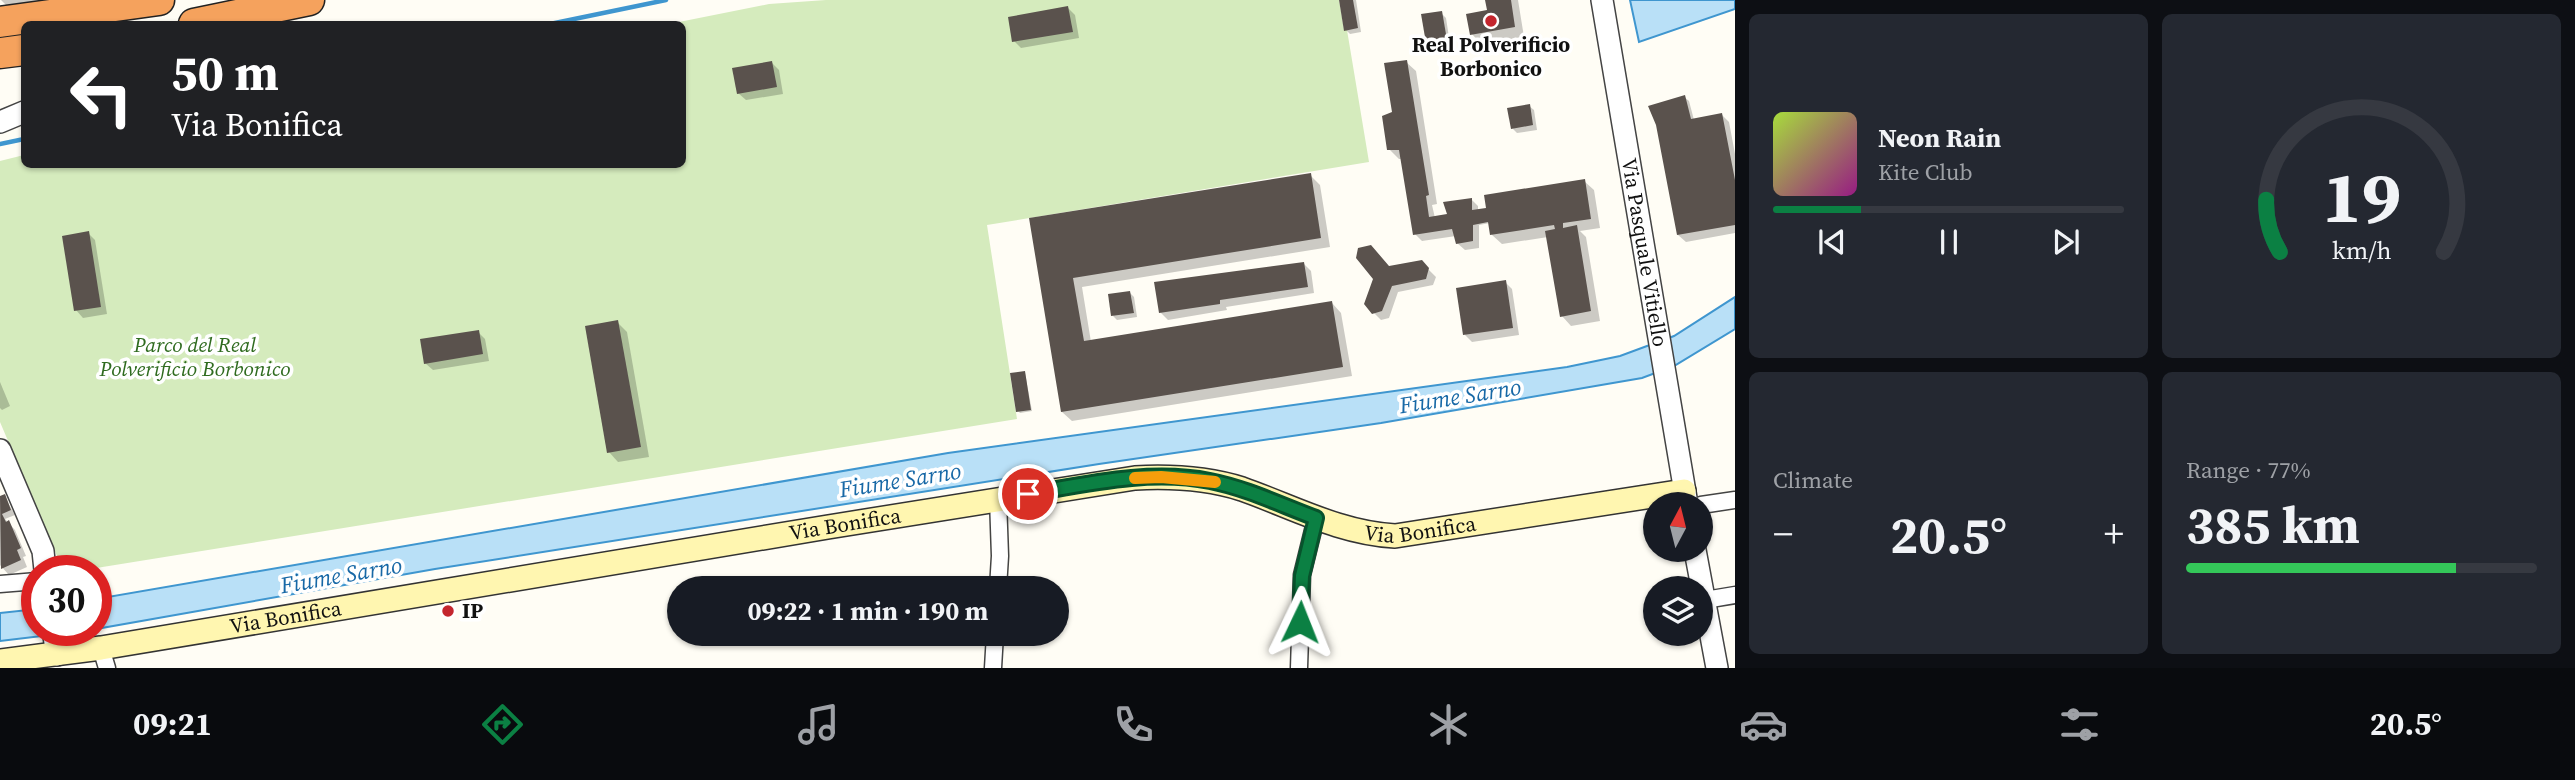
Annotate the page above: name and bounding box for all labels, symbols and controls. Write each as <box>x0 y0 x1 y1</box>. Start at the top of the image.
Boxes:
marker: Real Polverificio Borbonico <box>1483 13 1499 29</box>
place label: Real Polverificio Borbonico <box>1412 30 1570 83</box>
text: 50 m <box>171 39 279 106</box>
icon: left <box>56 49 147 140</box>
text: Via Bonifica <box>171 103 343 147</box>
text: Neon Rain <box>1878 120 2001 156</box>
text: 19 <box>2322 148 2401 247</box>
street label: Via Pasquale Vitiello <box>1615 156 1675 349</box>
text: Kite Club <box>1878 156 1973 188</box>
icon: previous <box>1813 223 1851 261</box>
icon: pause <box>1930 223 1968 261</box>
icon: next <box>2047 223 2085 261</box>
text: km/h <box>2332 233 2391 267</box>
park label: Parco del Real Polverificio Borbonico <box>98 330 291 383</box>
water label: Fiume Sarno <box>1396 371 1523 422</box>
text: Range · 77% <box>2186 454 2311 486</box>
water label: Fiume Sarno <box>836 455 963 506</box>
pin <box>998 464 1058 524</box>
text: Climate <box>1773 464 1853 496</box>
icon: arrive <box>1009 475 1047 513</box>
text: 385 km <box>2186 489 2360 560</box>
north arrow <box>1643 492 1713 562</box>
map controls <box>1643 492 1713 646</box>
text: 20.5° <box>1890 499 2007 570</box>
street label: Via Bonifica <box>787 501 903 547</box>
text: − <box>1773 508 1793 560</box>
text: + <box>2104 508 2124 560</box>
street label: Via Bonifica <box>1362 509 1478 550</box>
water label: Fiume Sarno <box>277 549 404 602</box>
speed limit sign: 30 <box>21 555 112 646</box>
button: layers <box>1643 576 1713 646</box>
position arrow <box>1263 585 1337 659</box>
street label: Via Bonifica <box>228 593 344 640</box>
text: 09:22 · 1 min · 190 m <box>748 593 988 629</box>
place label: IP <box>462 596 483 625</box>
marker: IP <box>440 603 456 619</box>
icon: directions <box>478 700 527 749</box>
icon: music <box>794 700 843 749</box>
icon: phone <box>1109 700 1158 749</box>
icon: climate <box>1424 700 1473 749</box>
icon: car <box>1739 700 1788 749</box>
icon: filters <box>2055 700 2104 749</box>
text: 09:21 <box>133 702 212 746</box>
text: 20.5° <box>2370 702 2442 746</box>

